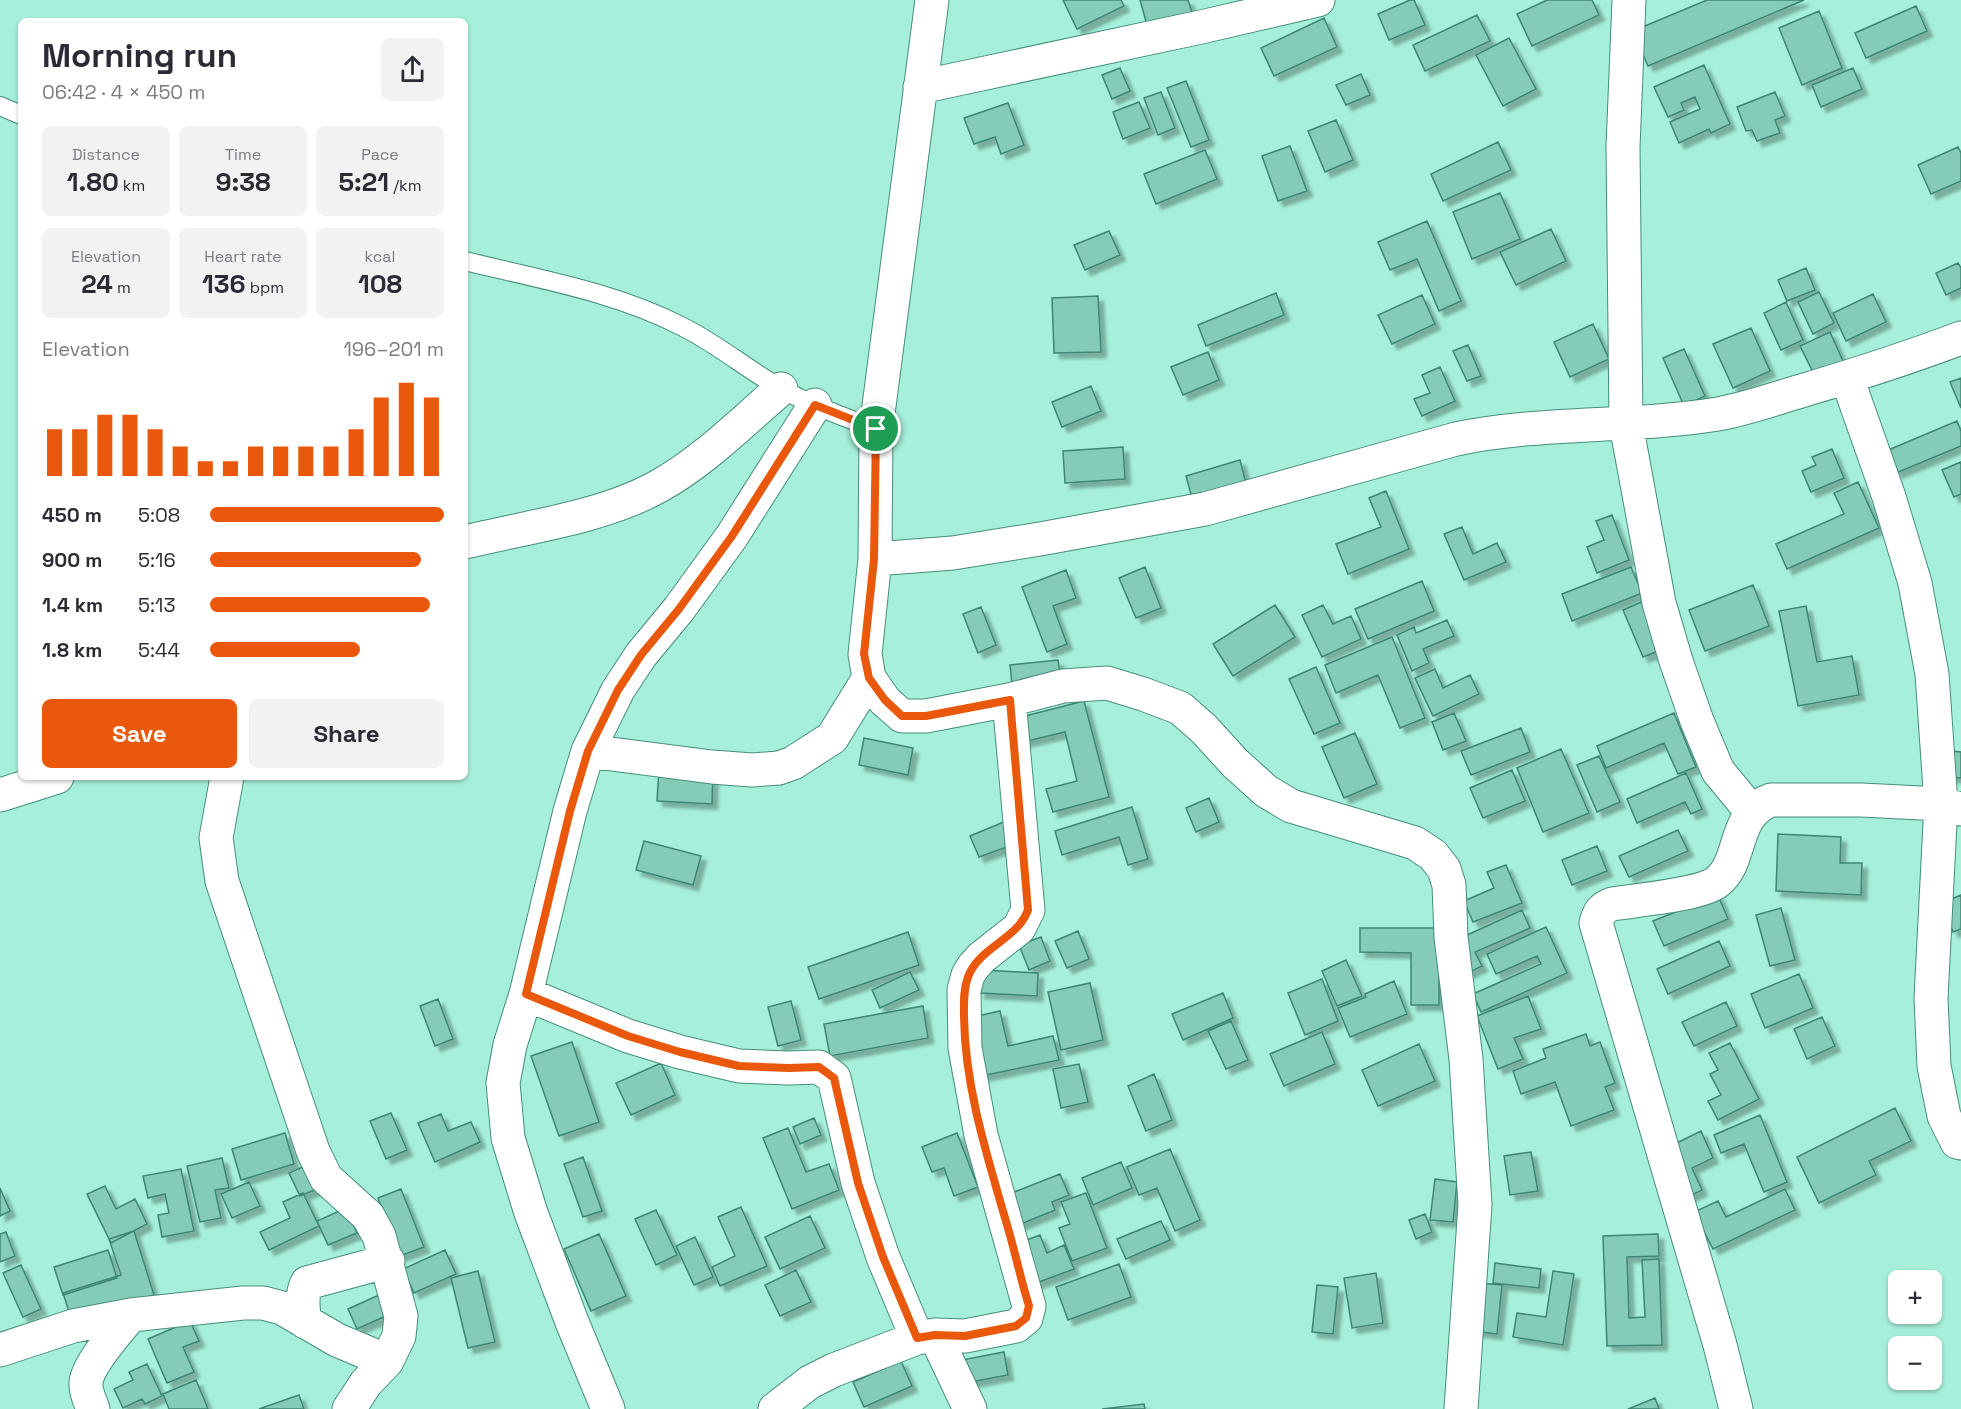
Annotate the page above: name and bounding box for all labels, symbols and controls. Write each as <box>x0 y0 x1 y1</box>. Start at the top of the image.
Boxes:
text: Morning run <box>42 35 237 77</box>
button: share <box>381 38 444 101</box>
text: 06:42 · 4 × 450 m <box>42 79 206 105</box>
text: Distance <box>72 144 140 165</box>
text: Time <box>225 144 261 165</box>
text: Pace <box>361 144 399 165</box>
text: 1.80 <box>67 165 119 199</box>
text: 9:38 <box>215 165 271 199</box>
text: 5:21 <box>339 165 389 199</box>
text: km <box>119 175 145 196</box>
text: /km <box>389 175 421 196</box>
text: Elevation <box>71 246 141 267</box>
text: Heart rate <box>204 246 282 267</box>
text: kcal <box>365 246 395 267</box>
text: 24 <box>81 267 113 301</box>
text: 136 <box>202 267 246 301</box>
text: 108 <box>358 267 402 301</box>
text: m <box>113 277 131 298</box>
text: bpm <box>246 277 284 298</box>
text: Elevation <box>42 336 130 362</box>
text: 196–201 m <box>343 336 444 362</box>
pin <box>850 403 901 454</box>
icon: arrive <box>859 412 892 445</box>
text: 450 m <box>42 502 102 528</box>
text: 5:08 <box>138 502 180 528</box>
text: 900 m <box>42 547 102 573</box>
text: 5:16 <box>138 547 176 573</box>
text: 1.4 km <box>42 592 103 618</box>
text: 5:13 <box>138 592 175 618</box>
text: 1.8 km <box>42 637 102 663</box>
text: 5:44 <box>138 637 180 663</box>
button: Save <box>42 699 237 768</box>
button: Share <box>249 699 444 768</box>
map controls <box>1888 1270 1942 1390</box>
button: + <box>1888 1270 1942 1324</box>
button: − <box>1888 1336 1942 1390</box>

